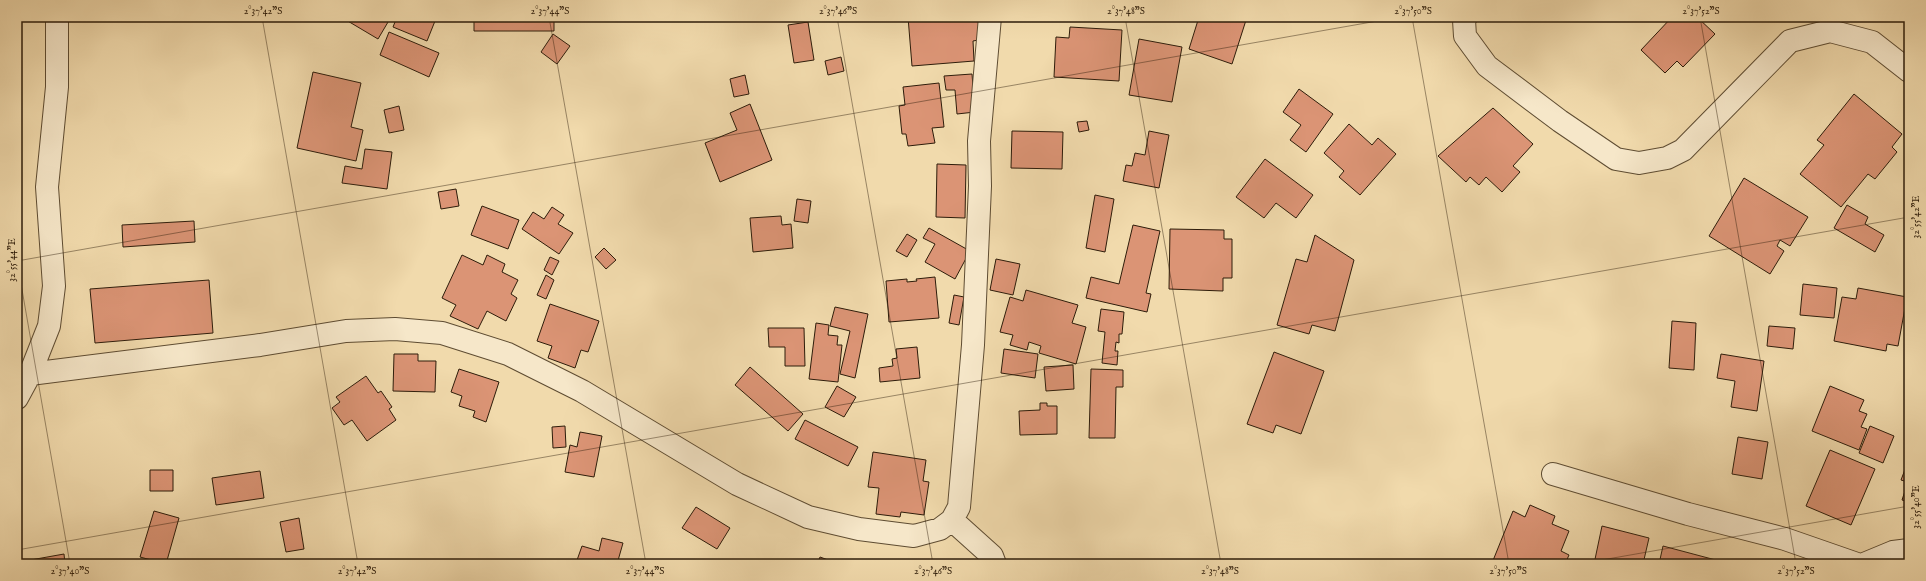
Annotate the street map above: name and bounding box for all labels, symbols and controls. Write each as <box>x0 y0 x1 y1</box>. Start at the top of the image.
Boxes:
text: 2°37'42"S <box>244 5 282 18</box>
text: 2°37'44"S <box>531 5 569 18</box>
text: 2°37'46"S <box>819 5 857 18</box>
text: 2°37'48"S <box>1107 5 1145 18</box>
text: 2°37'50"S <box>1394 5 1432 18</box>
text: 2°37'52"S <box>1682 5 1720 18</box>
text: 32°55'42"E <box>1910 195 1923 239</box>
text: 32°55'44"E <box>6 238 19 282</box>
text: 32°55'40"E <box>1910 485 1923 529</box>
text: 2°37'40"S <box>51 565 89 578</box>
text: 2°37'42"S <box>338 565 376 578</box>
text: 2°37'44"S <box>626 565 664 578</box>
text: 2°37'46"S <box>914 565 952 578</box>
text: 2°37'48"S <box>1201 565 1239 578</box>
text: 2°37'50"S <box>1489 565 1527 578</box>
text: 2°37'52"S <box>1777 565 1815 578</box>

